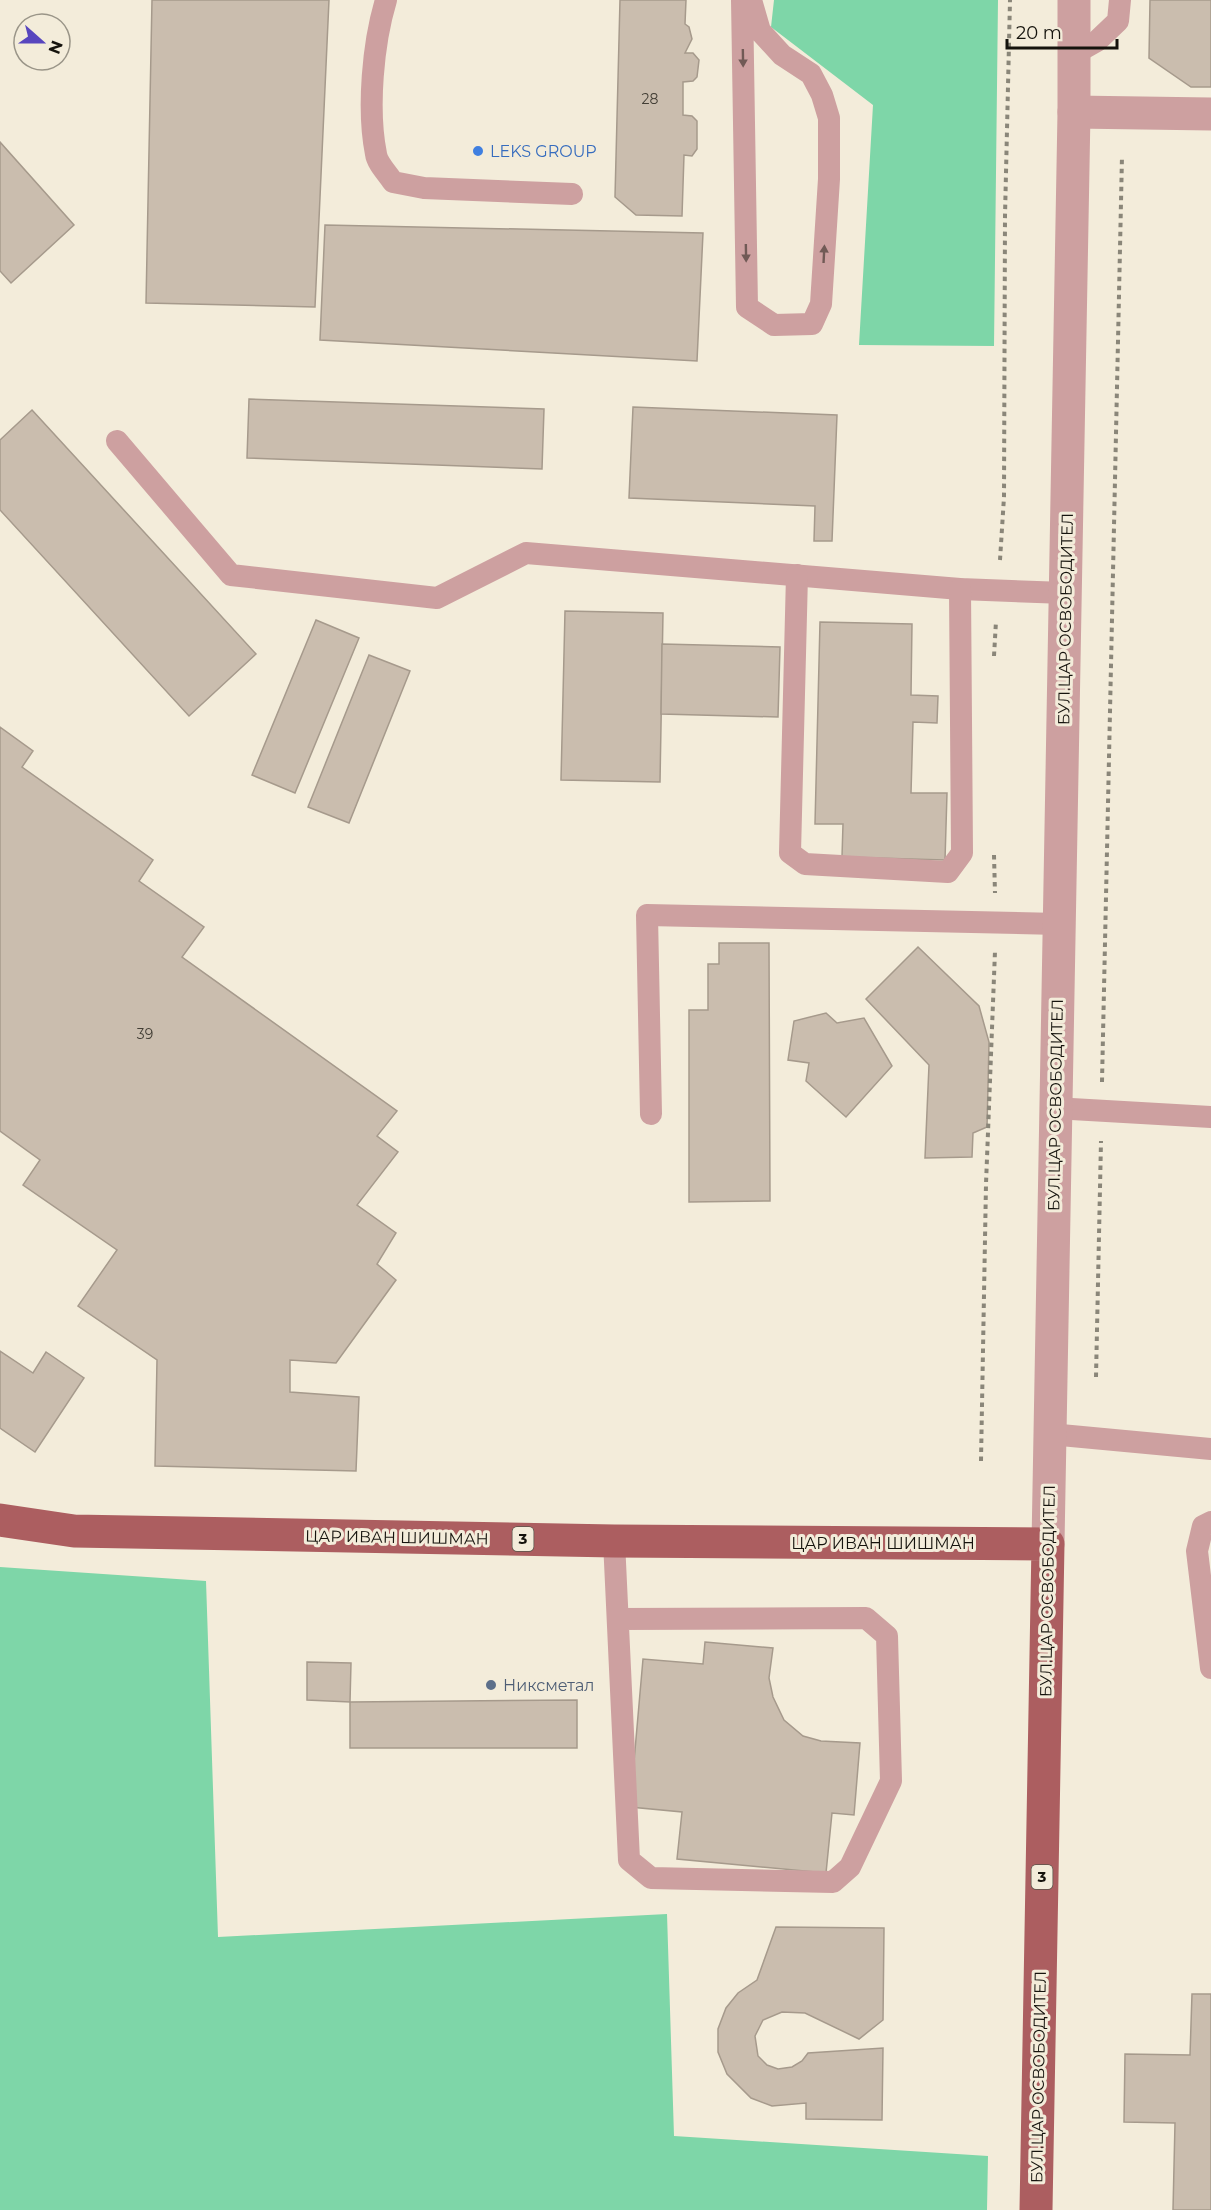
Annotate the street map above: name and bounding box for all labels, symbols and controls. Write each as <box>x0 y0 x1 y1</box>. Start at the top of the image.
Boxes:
north arrow <box>12 12 72 72</box>
scale bar <box>1007 12 1116 50</box>
text: 20 m <box>1016 22 1062 44</box>
text: N <box>44 38 67 57</box>
one-way arrow <box>738 49 747 68</box>
house number: 28 <box>642 90 659 108</box>
place label: LEKS GROUP <box>490 142 597 161</box>
marker: LEKS GROUP <box>471 144 485 158</box>
one-way arrow <box>741 244 751 263</box>
one-way arrow <box>820 245 829 264</box>
street label: БУЛ.ЦАР ОСВОБОДИТЕЛ <box>1054 513 1077 725</box>
street label: БУЛ.ЦАР ОСВОБОДИТЕЛ <box>1044 999 1067 1211</box>
house number: 39 <box>137 1025 153 1043</box>
street label: БУЛ.ЦАР ОСВОБОДИТЕЛ <box>1036 1485 1059 1697</box>
street label: ЦАР ИВАН ШИШМАН <box>305 1526 489 1549</box>
road number: 3 <box>512 1527 534 1551</box>
street label: ЦАР ИВАН ШИШМАН <box>791 1534 975 1553</box>
place label: Никсметал <box>503 1676 594 1695</box>
marker: Никсметал <box>484 1678 498 1692</box>
road number: 3 <box>1032 1865 1052 1889</box>
street label: БУЛ.ЦАР ОСВОБОДИТЕЛ <box>1027 1971 1050 2183</box>

